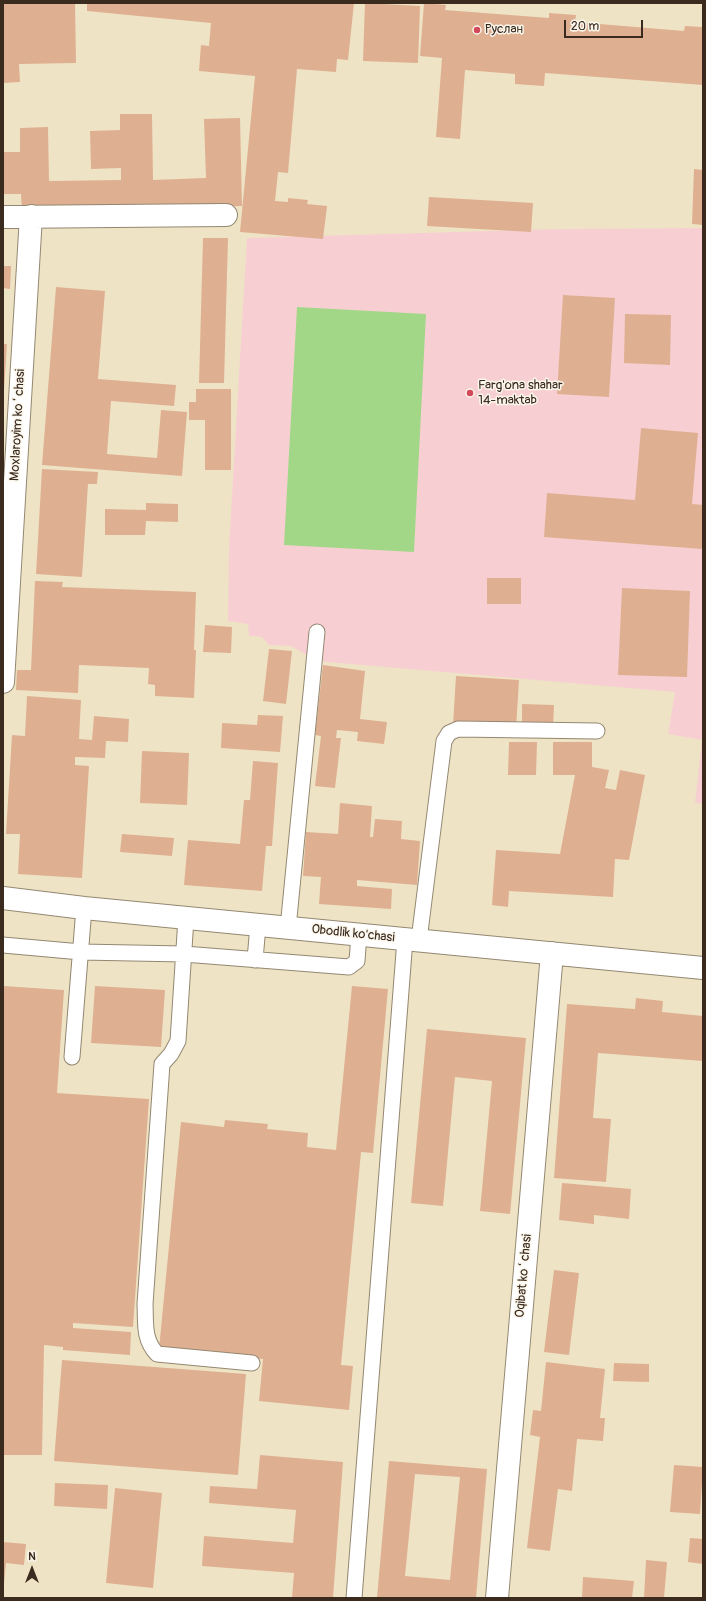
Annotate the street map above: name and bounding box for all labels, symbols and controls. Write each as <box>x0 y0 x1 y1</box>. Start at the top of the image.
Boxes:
scale bar <box>566 12 645 38</box>
text: 20 m <box>571 19 599 34</box>
place label: Руслан <box>485 22 523 38</box>
marker: Руслан <box>472 25 482 35</box>
street label: Moxlaroyim koʻchasi <box>7 369 29 481</box>
place label: Farg'ona shahar 14-maktab <box>478 378 563 409</box>
marker: Farg'ona shahar 14-maktab <box>465 388 475 398</box>
street label: Obodlik ko'chasi <box>311 922 395 946</box>
street label: Oqibat koʻchasi <box>513 1234 535 1318</box>
north arrow <box>12 1549 52 1589</box>
text: N <box>28 1550 36 1563</box>

